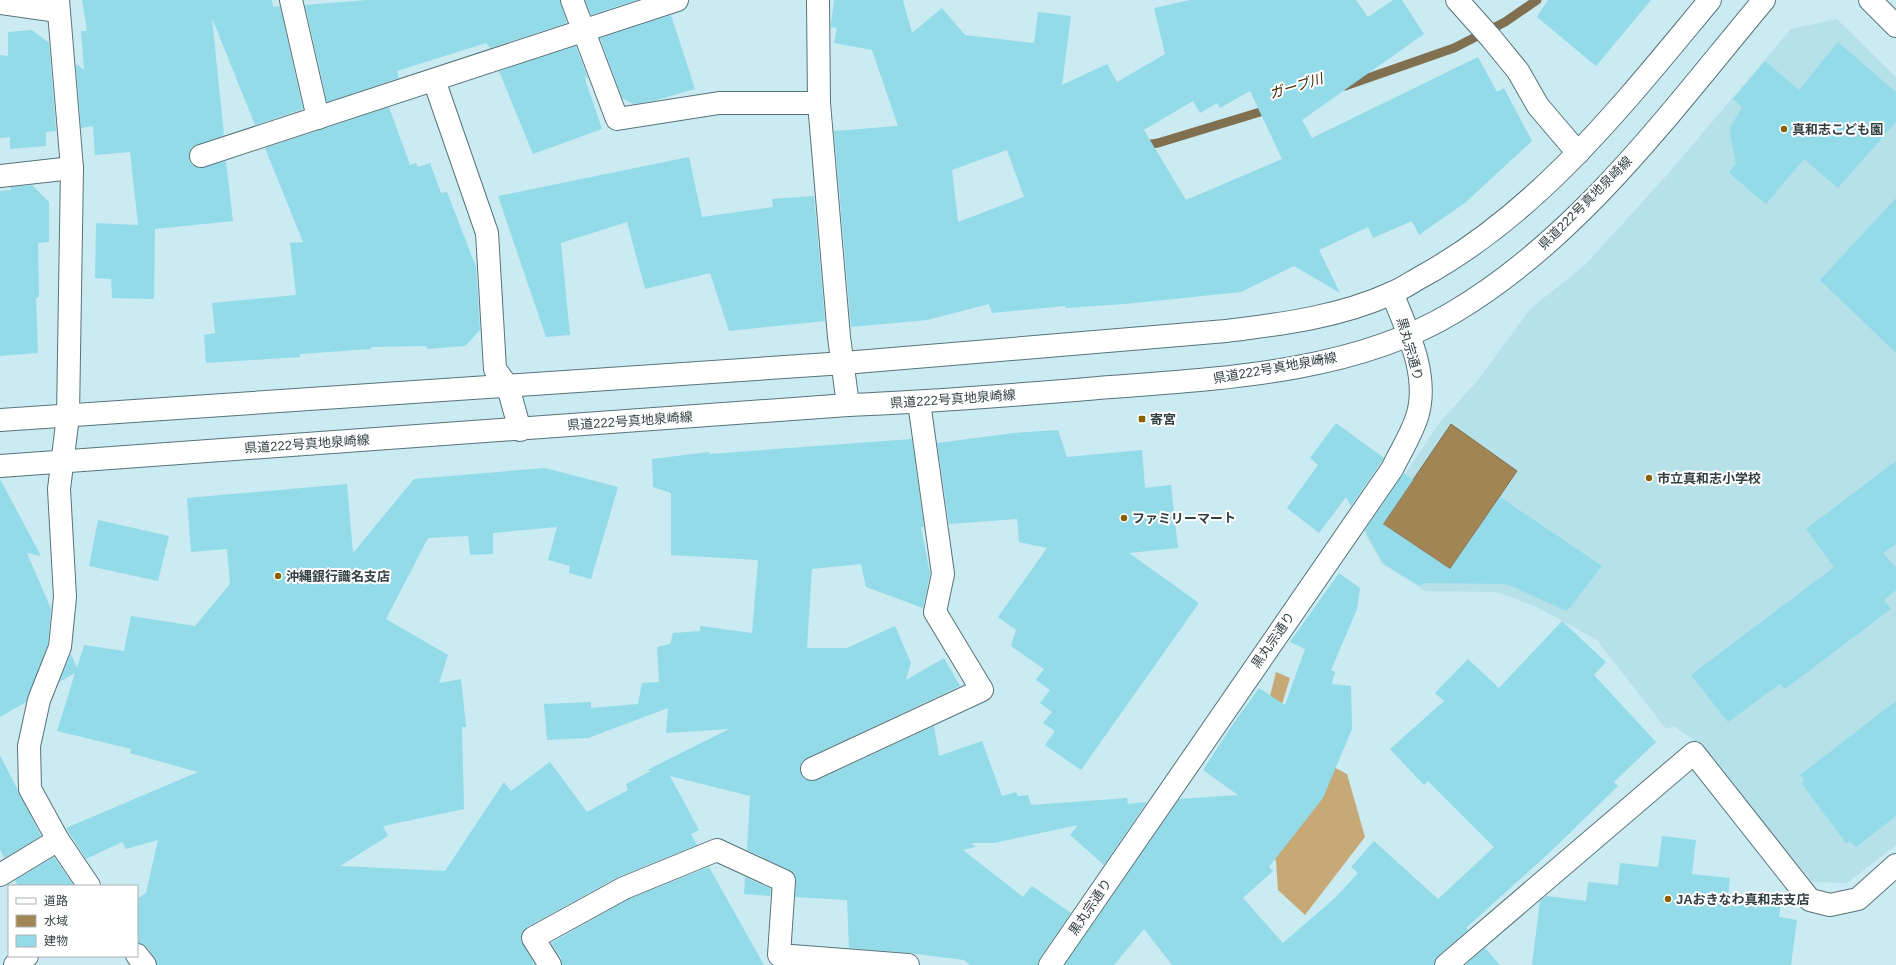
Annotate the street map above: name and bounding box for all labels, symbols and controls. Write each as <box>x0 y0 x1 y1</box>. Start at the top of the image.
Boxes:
water label: ガーブ川 <box>1267 70 1327 102</box>
place label: 真和志こども園 <box>1792 122 1883 137</box>
marker: 真和志こども園 <box>1779 124 1789 134</box>
street label: 県道222号真地泉崎線 <box>1535 153 1635 253</box>
street label: 黒丸宗通り <box>1394 316 1426 382</box>
street label: 県道222号真地泉崎線 <box>1212 350 1338 386</box>
street label: 県道222号真地泉崎線 <box>890 387 1016 411</box>
street label: 県道222号真地泉崎線 <box>567 409 693 433</box>
place label: 寄宮 <box>1150 412 1176 427</box>
marker: 寄宮 <box>1137 414 1147 424</box>
street label: 県道222号真地泉崎線 <box>244 432 370 456</box>
place label: 市立真和志小学校 <box>1657 471 1761 486</box>
marker: 市立真和志小学校 <box>1644 473 1654 483</box>
place label: ファミリーマート <box>1132 511 1236 526</box>
marker: ファミリーマート <box>1119 513 1129 523</box>
place label: 沖縄銀行識名支店 <box>286 569 390 584</box>
marker: 沖縄銀行識名支店 <box>273 571 283 581</box>
street label: 黒丸宗通り <box>1248 609 1298 671</box>
street label: 黒丸宗通り <box>1066 876 1114 938</box>
legend <box>8 885 138 957</box>
place label: JAおきなわ真和志支店 <box>1676 892 1810 907</box>
text: 道路 <box>44 894 68 908</box>
marker: JAおきなわ真和志支店 <box>1663 894 1673 904</box>
text: 水域 <box>44 914 68 928</box>
text: 建物 <box>44 934 68 948</box>

